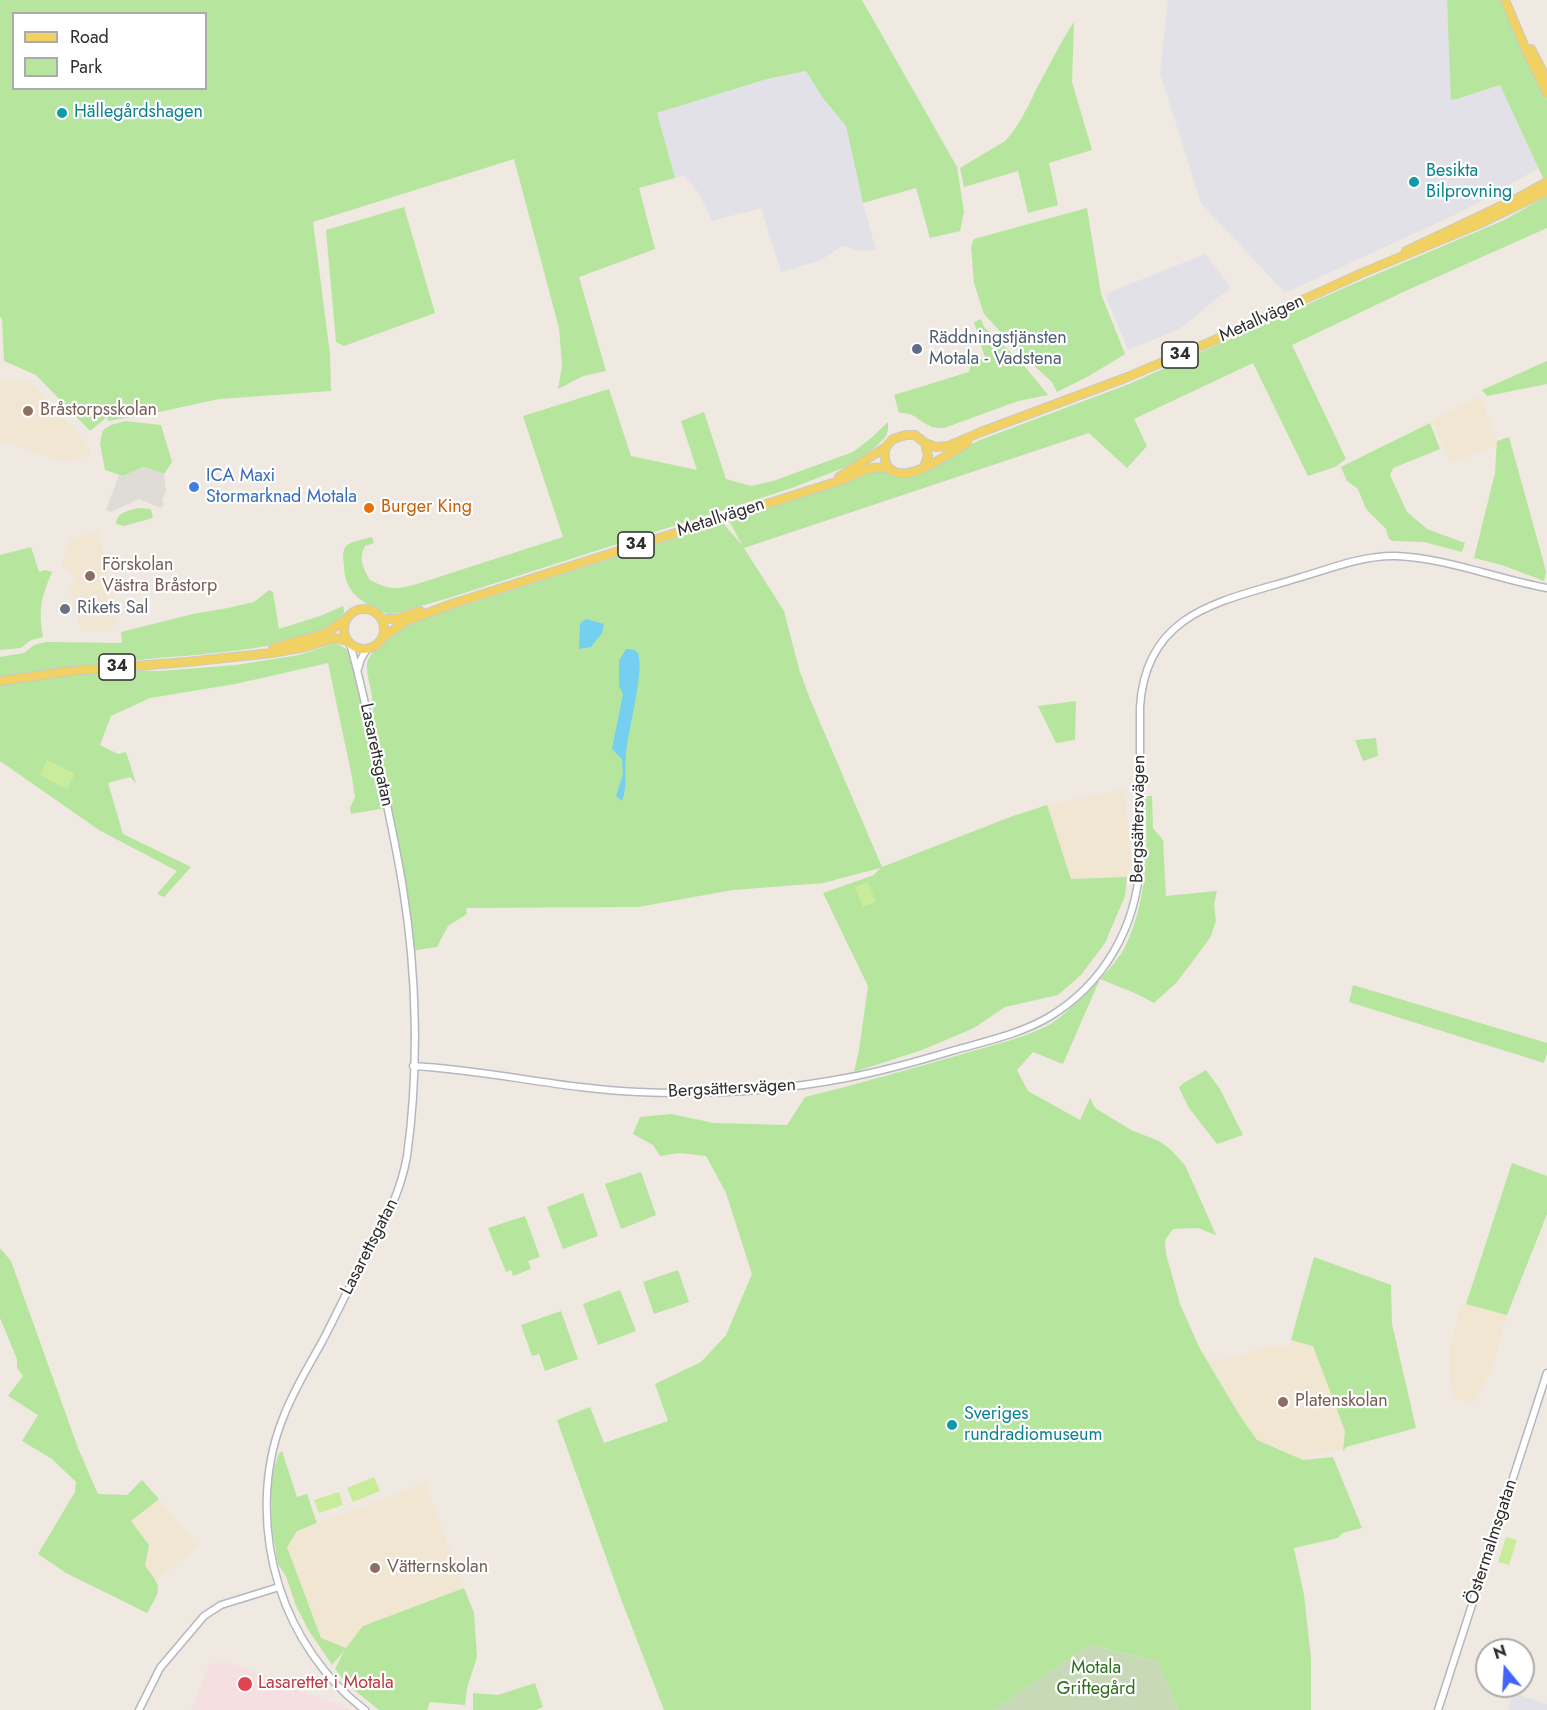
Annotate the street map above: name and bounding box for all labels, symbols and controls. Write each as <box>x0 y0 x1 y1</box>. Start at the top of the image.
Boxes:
legend <box>12 12 207 90</box>
text: Road <box>70 24 109 50</box>
text: Park <box>70 54 102 80</box>
place label: Hällegårdshagen <box>74 102 203 124</box>
marker: Hällegårdshagen <box>55 106 69 120</box>
place label: Besikta Bilprovning <box>1426 161 1512 204</box>
marker: Besikta Bilprovning <box>1407 175 1421 189</box>
street label: Metallvägen <box>1216 291 1308 347</box>
place label: Räddningstjänsten Motala - Vadstena <box>929 328 1067 370</box>
marker: Räddningstjänsten Motala - Vadstena <box>910 342 924 356</box>
road number: 34 <box>1162 342 1198 368</box>
place label: Bråstorpsskolan <box>40 400 157 422</box>
marker: Bråstorpsskolan <box>21 404 35 418</box>
place label: ICA Maxi Stormarknad Motala <box>206 466 357 508</box>
marker: ICA Maxi Stormarknad Motala <box>187 480 201 494</box>
street label: Metallvägen <box>675 494 767 542</box>
place label: Burger King <box>381 497 472 519</box>
marker: Burger King <box>362 501 376 515</box>
road number: 34 <box>618 532 654 558</box>
place label: Förskolan Västra Bråstorp <box>102 555 217 598</box>
marker: Förskolan Västra Bråstorp <box>83 569 97 583</box>
place label: Rikets Sal <box>77 598 148 620</box>
marker: Rikets Sal <box>58 602 72 616</box>
road number: 34 <box>99 654 135 680</box>
street label: Lasarettsgatan <box>355 701 397 809</box>
street label: Bergsättersvägen <box>1127 755 1151 883</box>
street label: Bergsättersvägen <box>667 1075 797 1103</box>
street label: Lasarettsgatan <box>337 1195 403 1299</box>
place label: Platenskolan <box>1295 1391 1388 1413</box>
marker: Platenskolan <box>1276 1395 1290 1409</box>
place label: Sveriges rundradiomuseum <box>964 1404 1102 1446</box>
marker: Sveriges rundradiomuseum <box>945 1418 959 1432</box>
street label: Östermalmsgatan <box>1462 1477 1522 1607</box>
place label: Vätternskolan <box>387 1557 488 1579</box>
marker: Vätternskolan <box>368 1561 382 1575</box>
north arrow <box>1475 1638 1535 1698</box>
text: N <box>1490 1639 1510 1665</box>
park label: Motala Griftegård <box>1057 1658 1135 1700</box>
place label: Lasarettet i Motala <box>258 1673 394 1695</box>
marker: Lasarettet i Motala <box>236 1675 254 1693</box>

